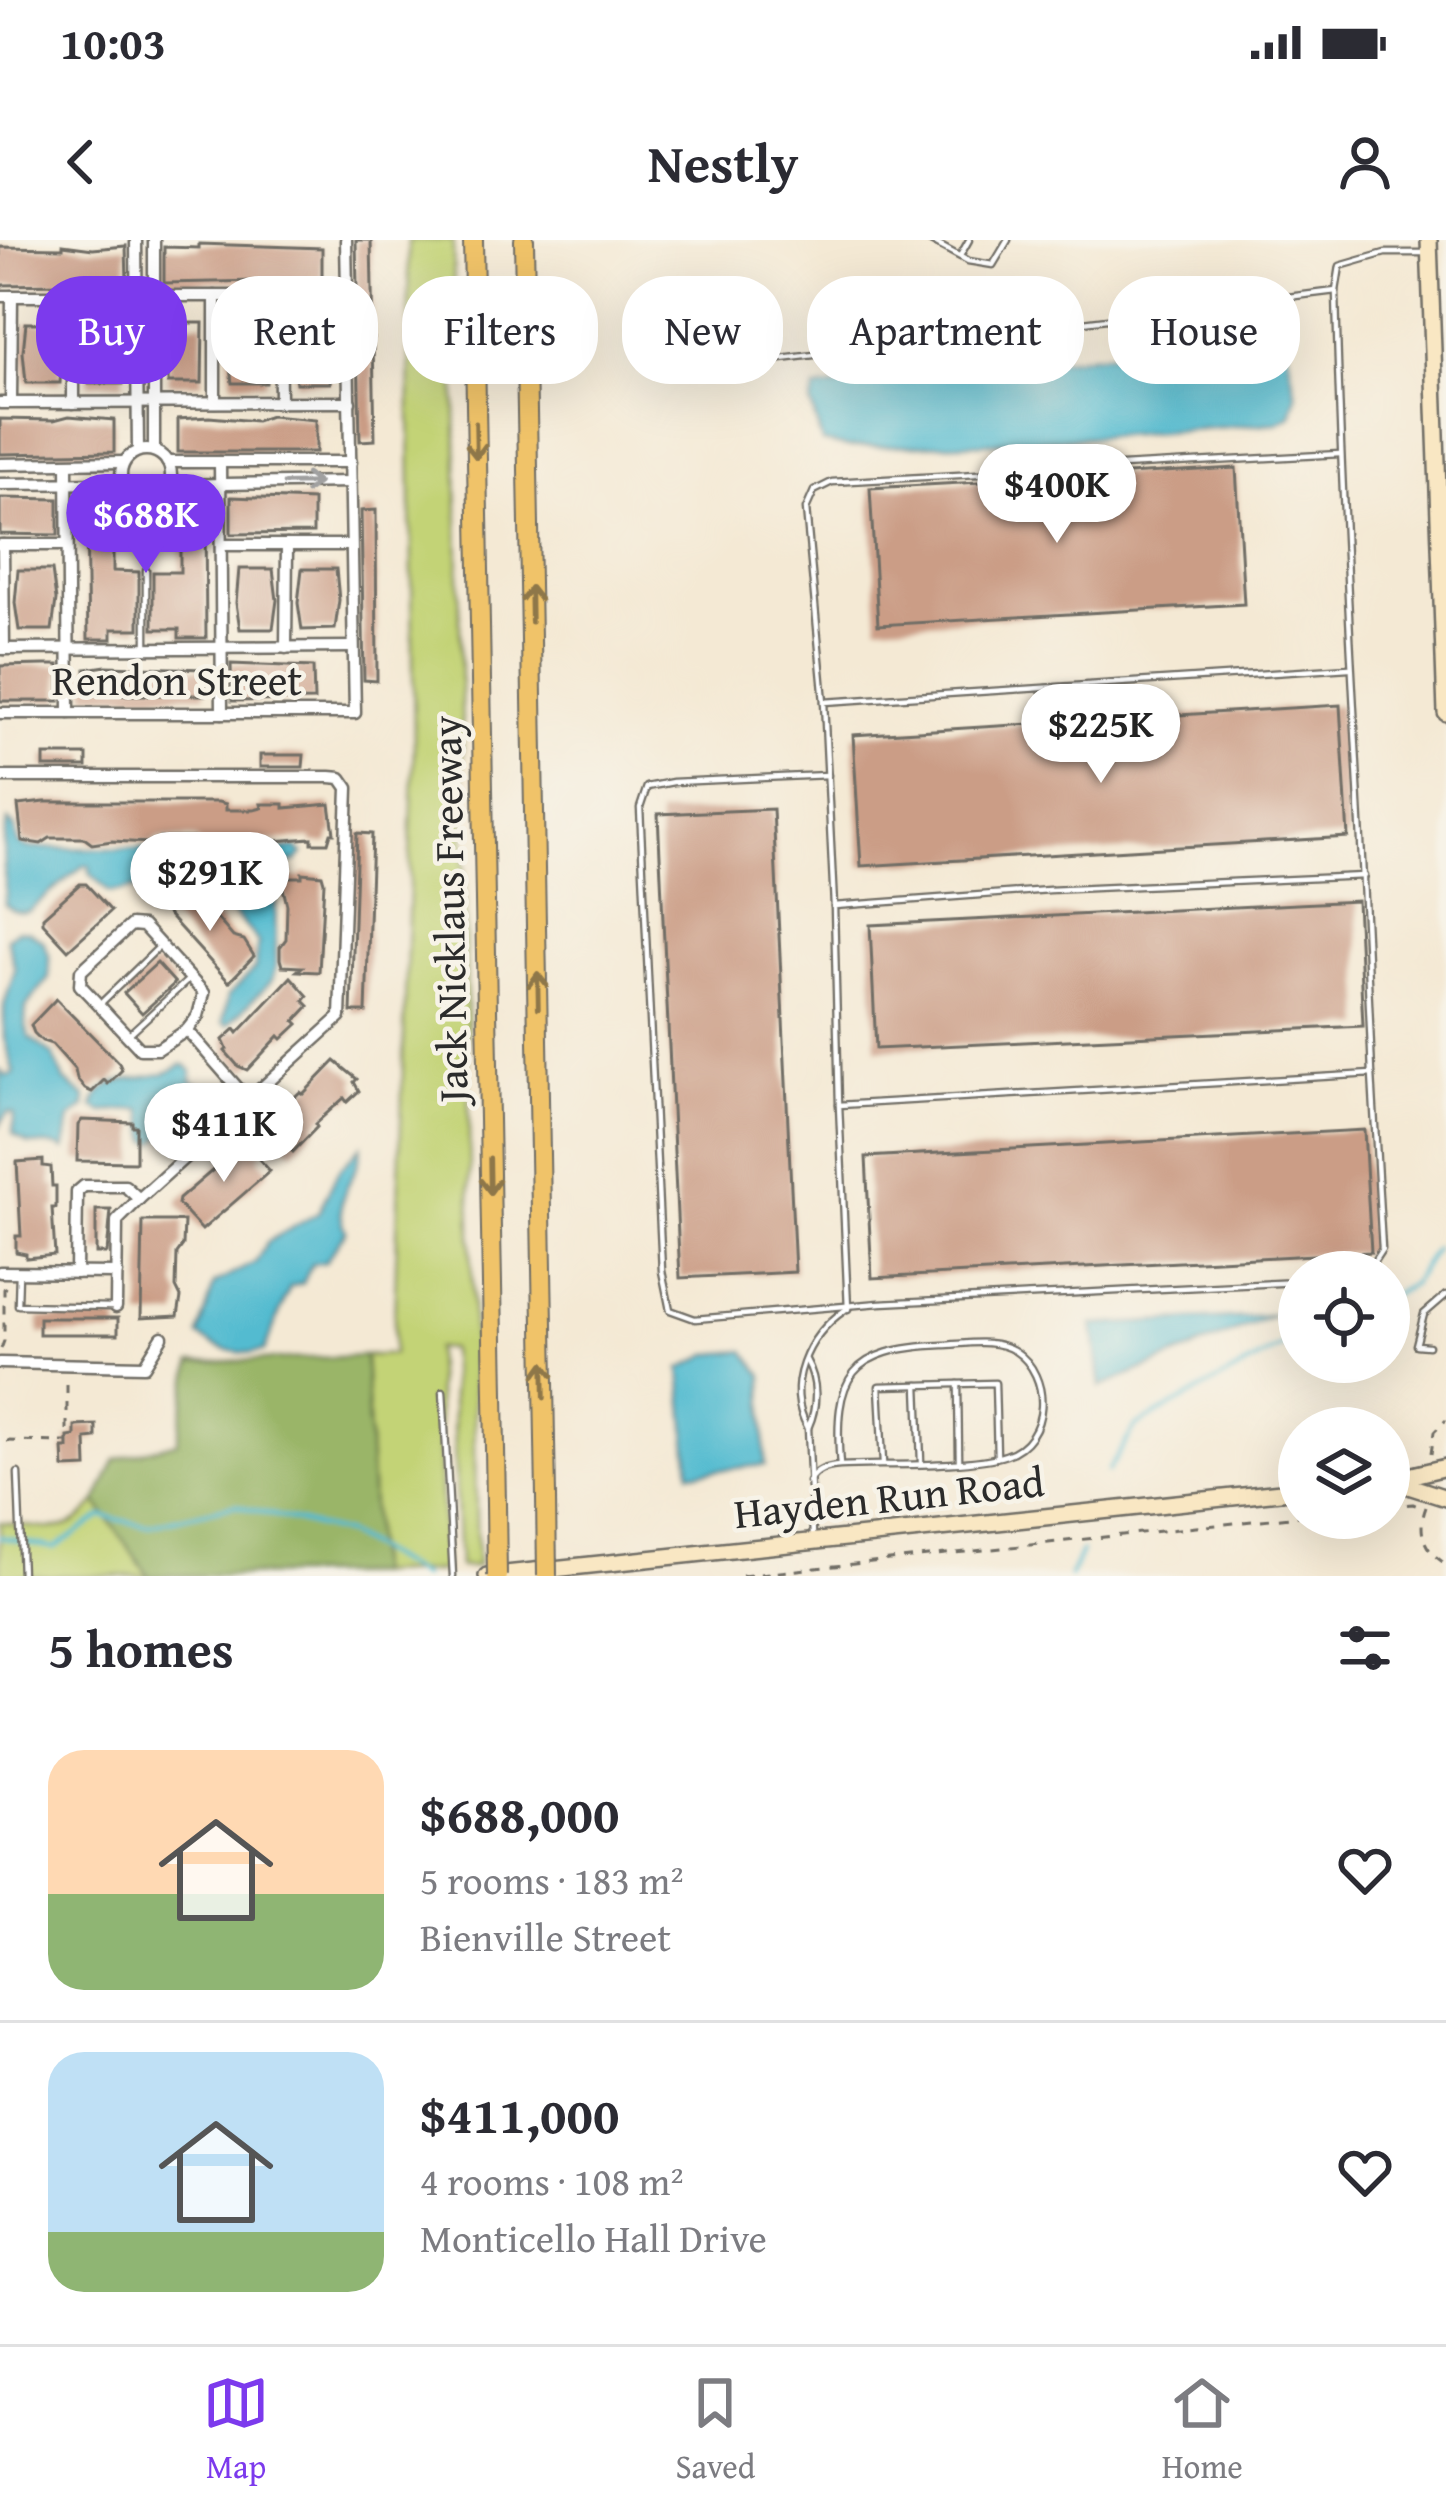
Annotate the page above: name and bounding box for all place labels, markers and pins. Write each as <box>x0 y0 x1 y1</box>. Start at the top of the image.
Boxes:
pin: $400K <box>973 444 1141 546</box>
pin: $688K <box>62 474 230 576</box>
pin: $225K <box>1017 684 1185 786</box>
pin: $291K <box>126 832 294 934</box>
pin: $411K <box>140 1083 308 1185</box>

